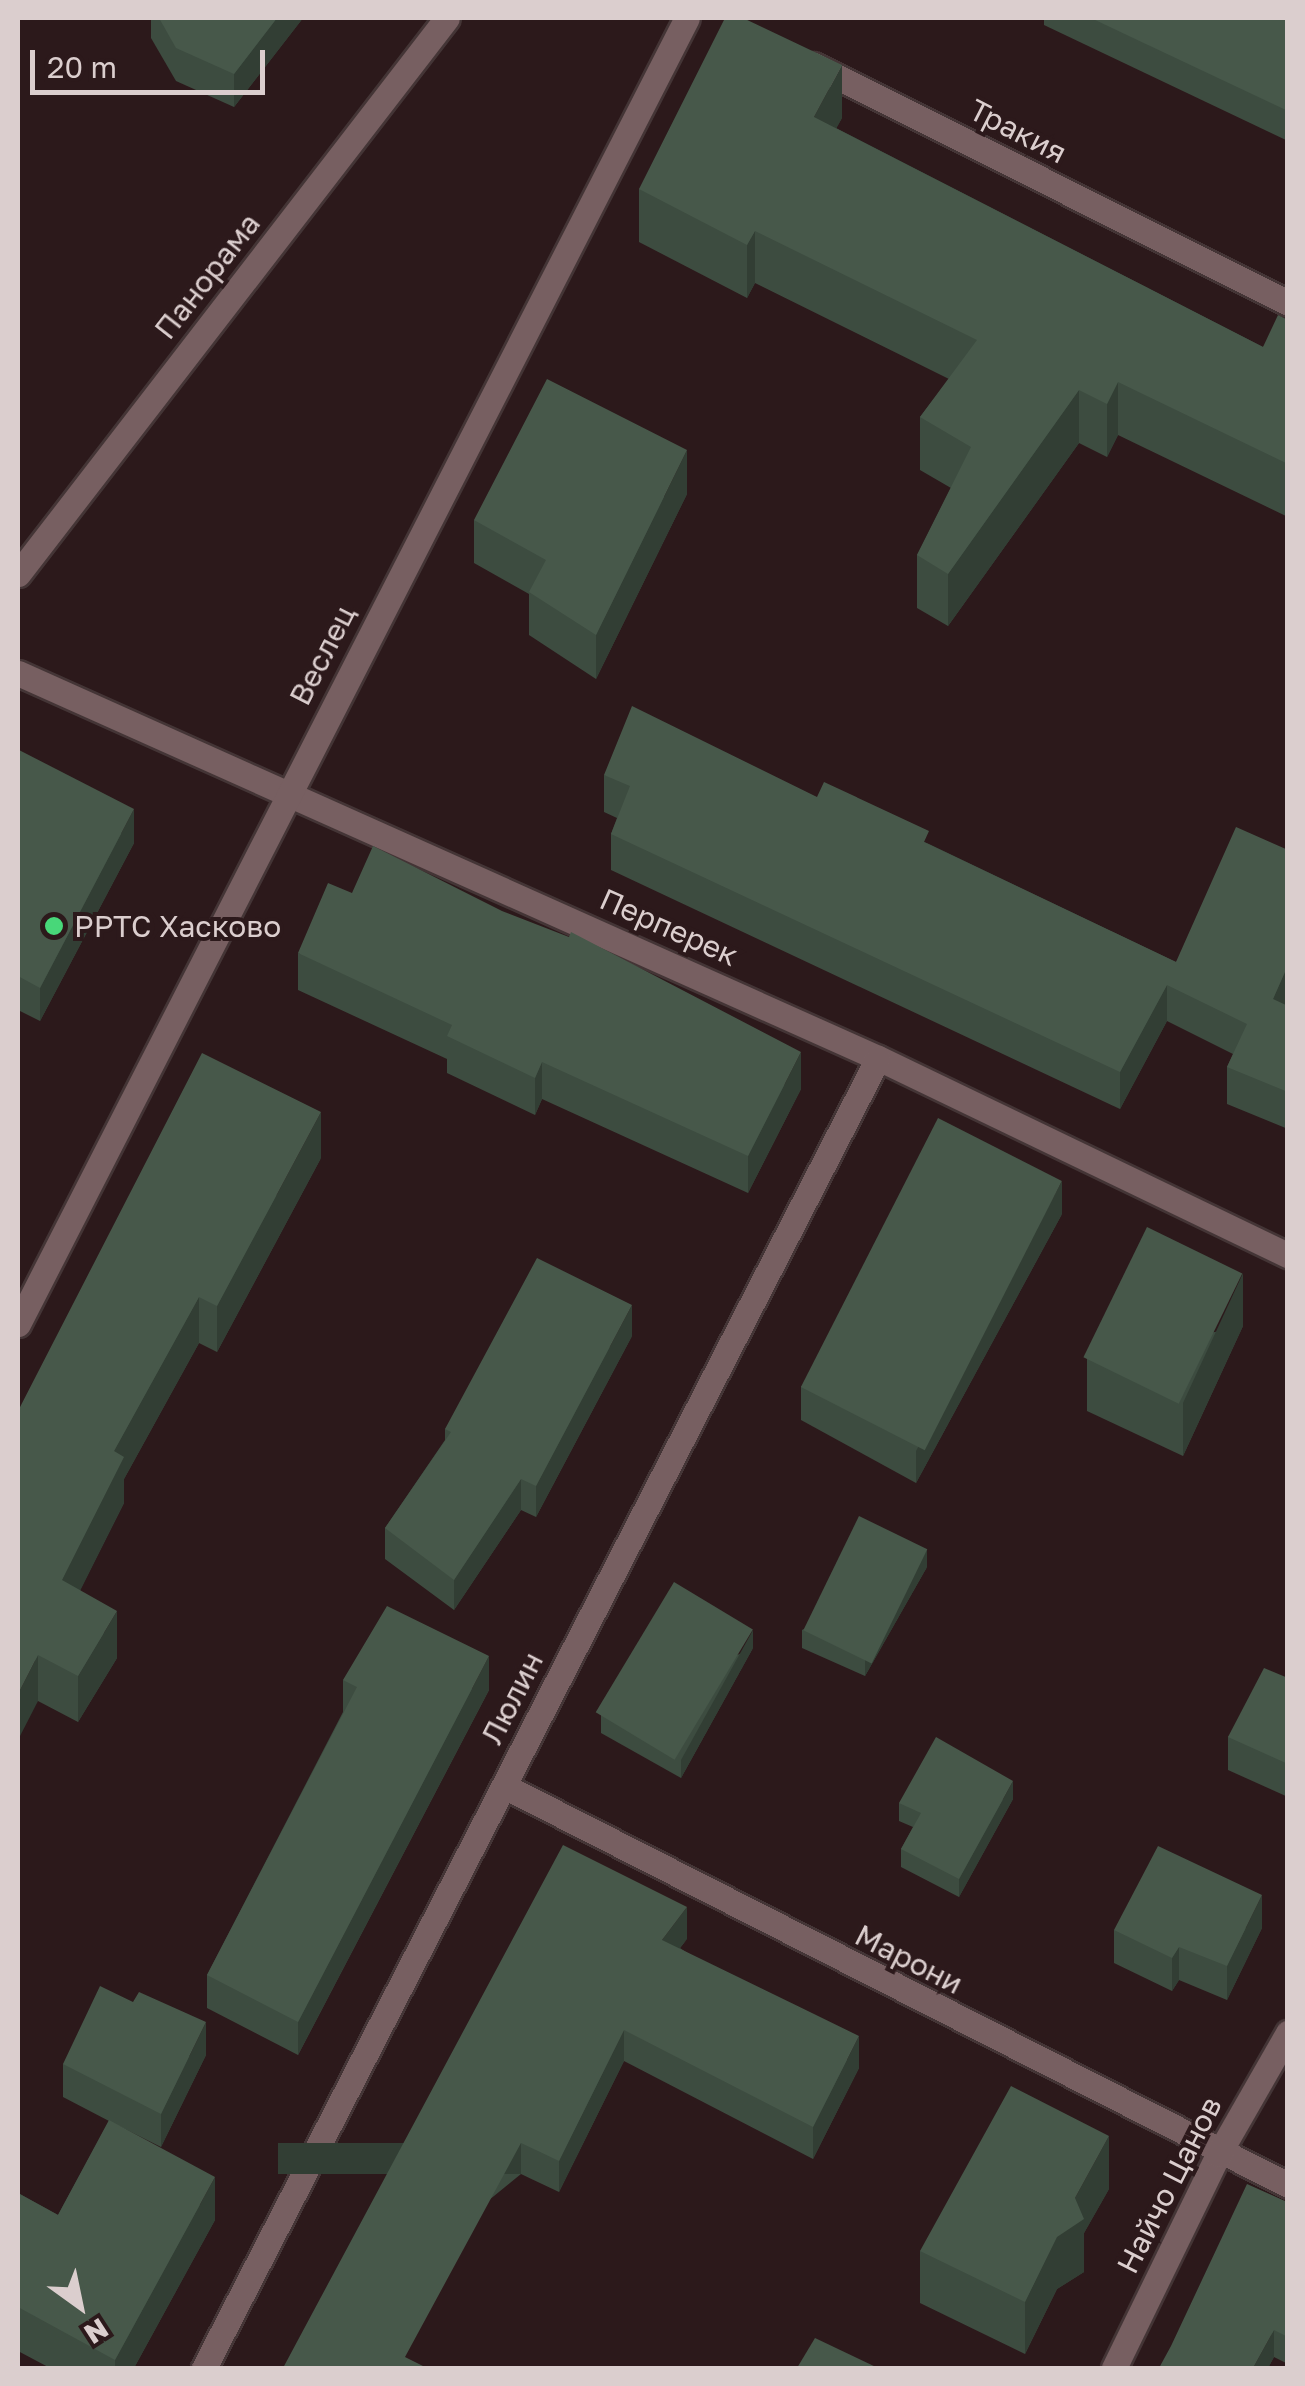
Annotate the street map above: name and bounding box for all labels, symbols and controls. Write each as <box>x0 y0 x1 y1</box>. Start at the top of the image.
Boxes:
scale bar <box>35 30 270 92</box>
text: 20 m <box>47 49 117 85</box>
street label: Тракия <box>964 91 1072 171</box>
street label: Панорама <box>147 206 267 346</box>
street label: Веслец <box>282 599 362 711</box>
street label: Перперек <box>595 881 743 973</box>
place label: РРТС Хасково <box>74 908 281 944</box>
marker: РРТС Хасково <box>43 915 65 937</box>
street label: Люлин <box>474 1646 550 1750</box>
street label: Марони <box>849 1917 969 2001</box>
street label: Найчо Цанов <box>1109 2091 1229 2279</box>
north arrow <box>30 2256 130 2356</box>
text: N <box>79 2312 115 2351</box>

